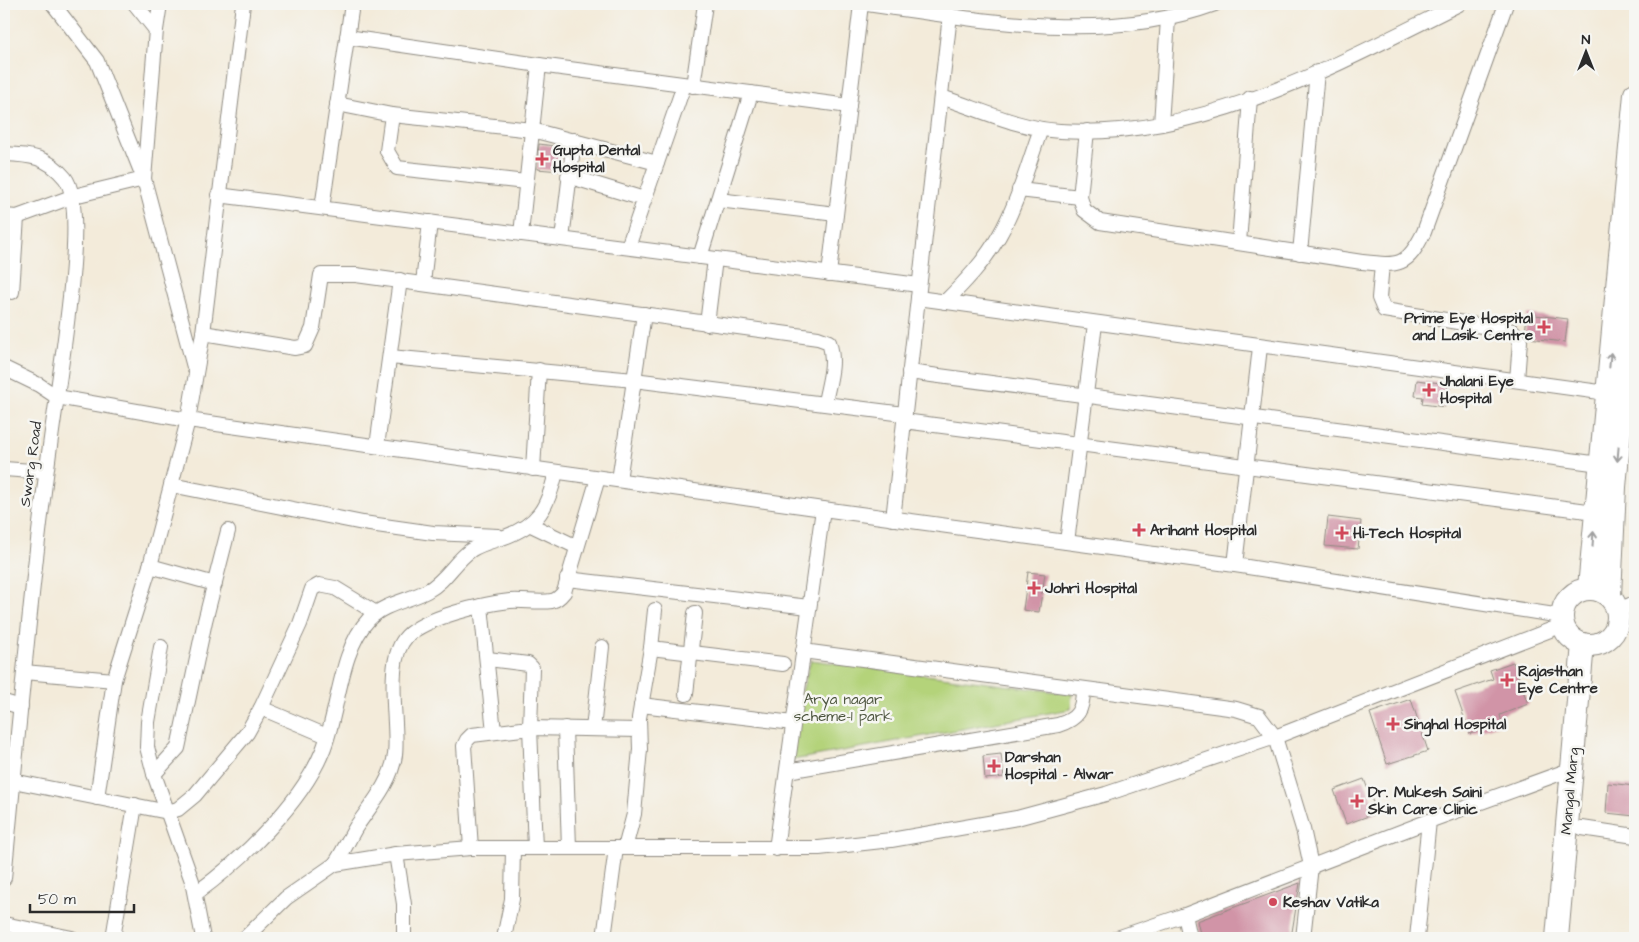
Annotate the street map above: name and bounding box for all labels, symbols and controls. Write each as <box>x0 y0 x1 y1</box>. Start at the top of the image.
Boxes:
north arrow <box>1562 28 1612 78</box>
text: N <box>1582 30 1591 50</box>
place label: Gupta Dental Hospital <box>553 140 641 178</box>
marker: Gupta Dental Hospital <box>535 152 549 166</box>
place label: Prime Eye Hospital and Lasik Centre <box>1404 308 1534 346</box>
marker: Prime Eye Hospital and Lasik Centre <box>1537 320 1551 334</box>
one-way arrow <box>1605 353 1615 369</box>
place label: Jhalani Eye Hospital <box>1439 371 1514 409</box>
marker: Jhalani Eye Hospital <box>1422 383 1436 397</box>
street label: Swarg Road <box>15 420 48 508</box>
one-way arrow <box>1613 445 1623 461</box>
place label: Arihant Hospital <box>1150 520 1257 541</box>
marker: Arihant Hospital <box>1132 523 1146 537</box>
place label: Hi-Tech Hospital <box>1353 523 1462 544</box>
marker: Hi-Tech Hospital <box>1335 526 1349 540</box>
one-way arrow <box>1588 532 1598 548</box>
place label: Johri Hospital <box>1044 578 1138 599</box>
marker: Johri Hospital <box>1027 581 1041 595</box>
place label: Rajasthan Eye Centre <box>1518 661 1598 700</box>
marker: Rajasthan Eye Centre <box>1500 673 1514 687</box>
park label: Arya nagar scheme-1 park <box>794 689 892 727</box>
place label: Singhal Hospital <box>1403 714 1507 737</box>
marker: Singhal Hospital <box>1386 717 1400 731</box>
street label: Mangal Marg <box>1556 746 1585 836</box>
place label: Darshan Hospital - Alwar <box>1005 747 1114 785</box>
marker: Darshan Hospital - Alwar <box>987 759 1001 773</box>
place label: Dr. Mukesh Saini Skin Care Clinic <box>1367 782 1482 820</box>
marker: Dr. Mukesh Saini Skin Care Clinic <box>1350 794 1364 808</box>
scale bar <box>30 882 134 914</box>
text: 50 m <box>38 889 76 910</box>
place label: Keshav Vatika <box>1283 892 1379 913</box>
marker: Keshav Vatika <box>1267 896 1279 908</box>

